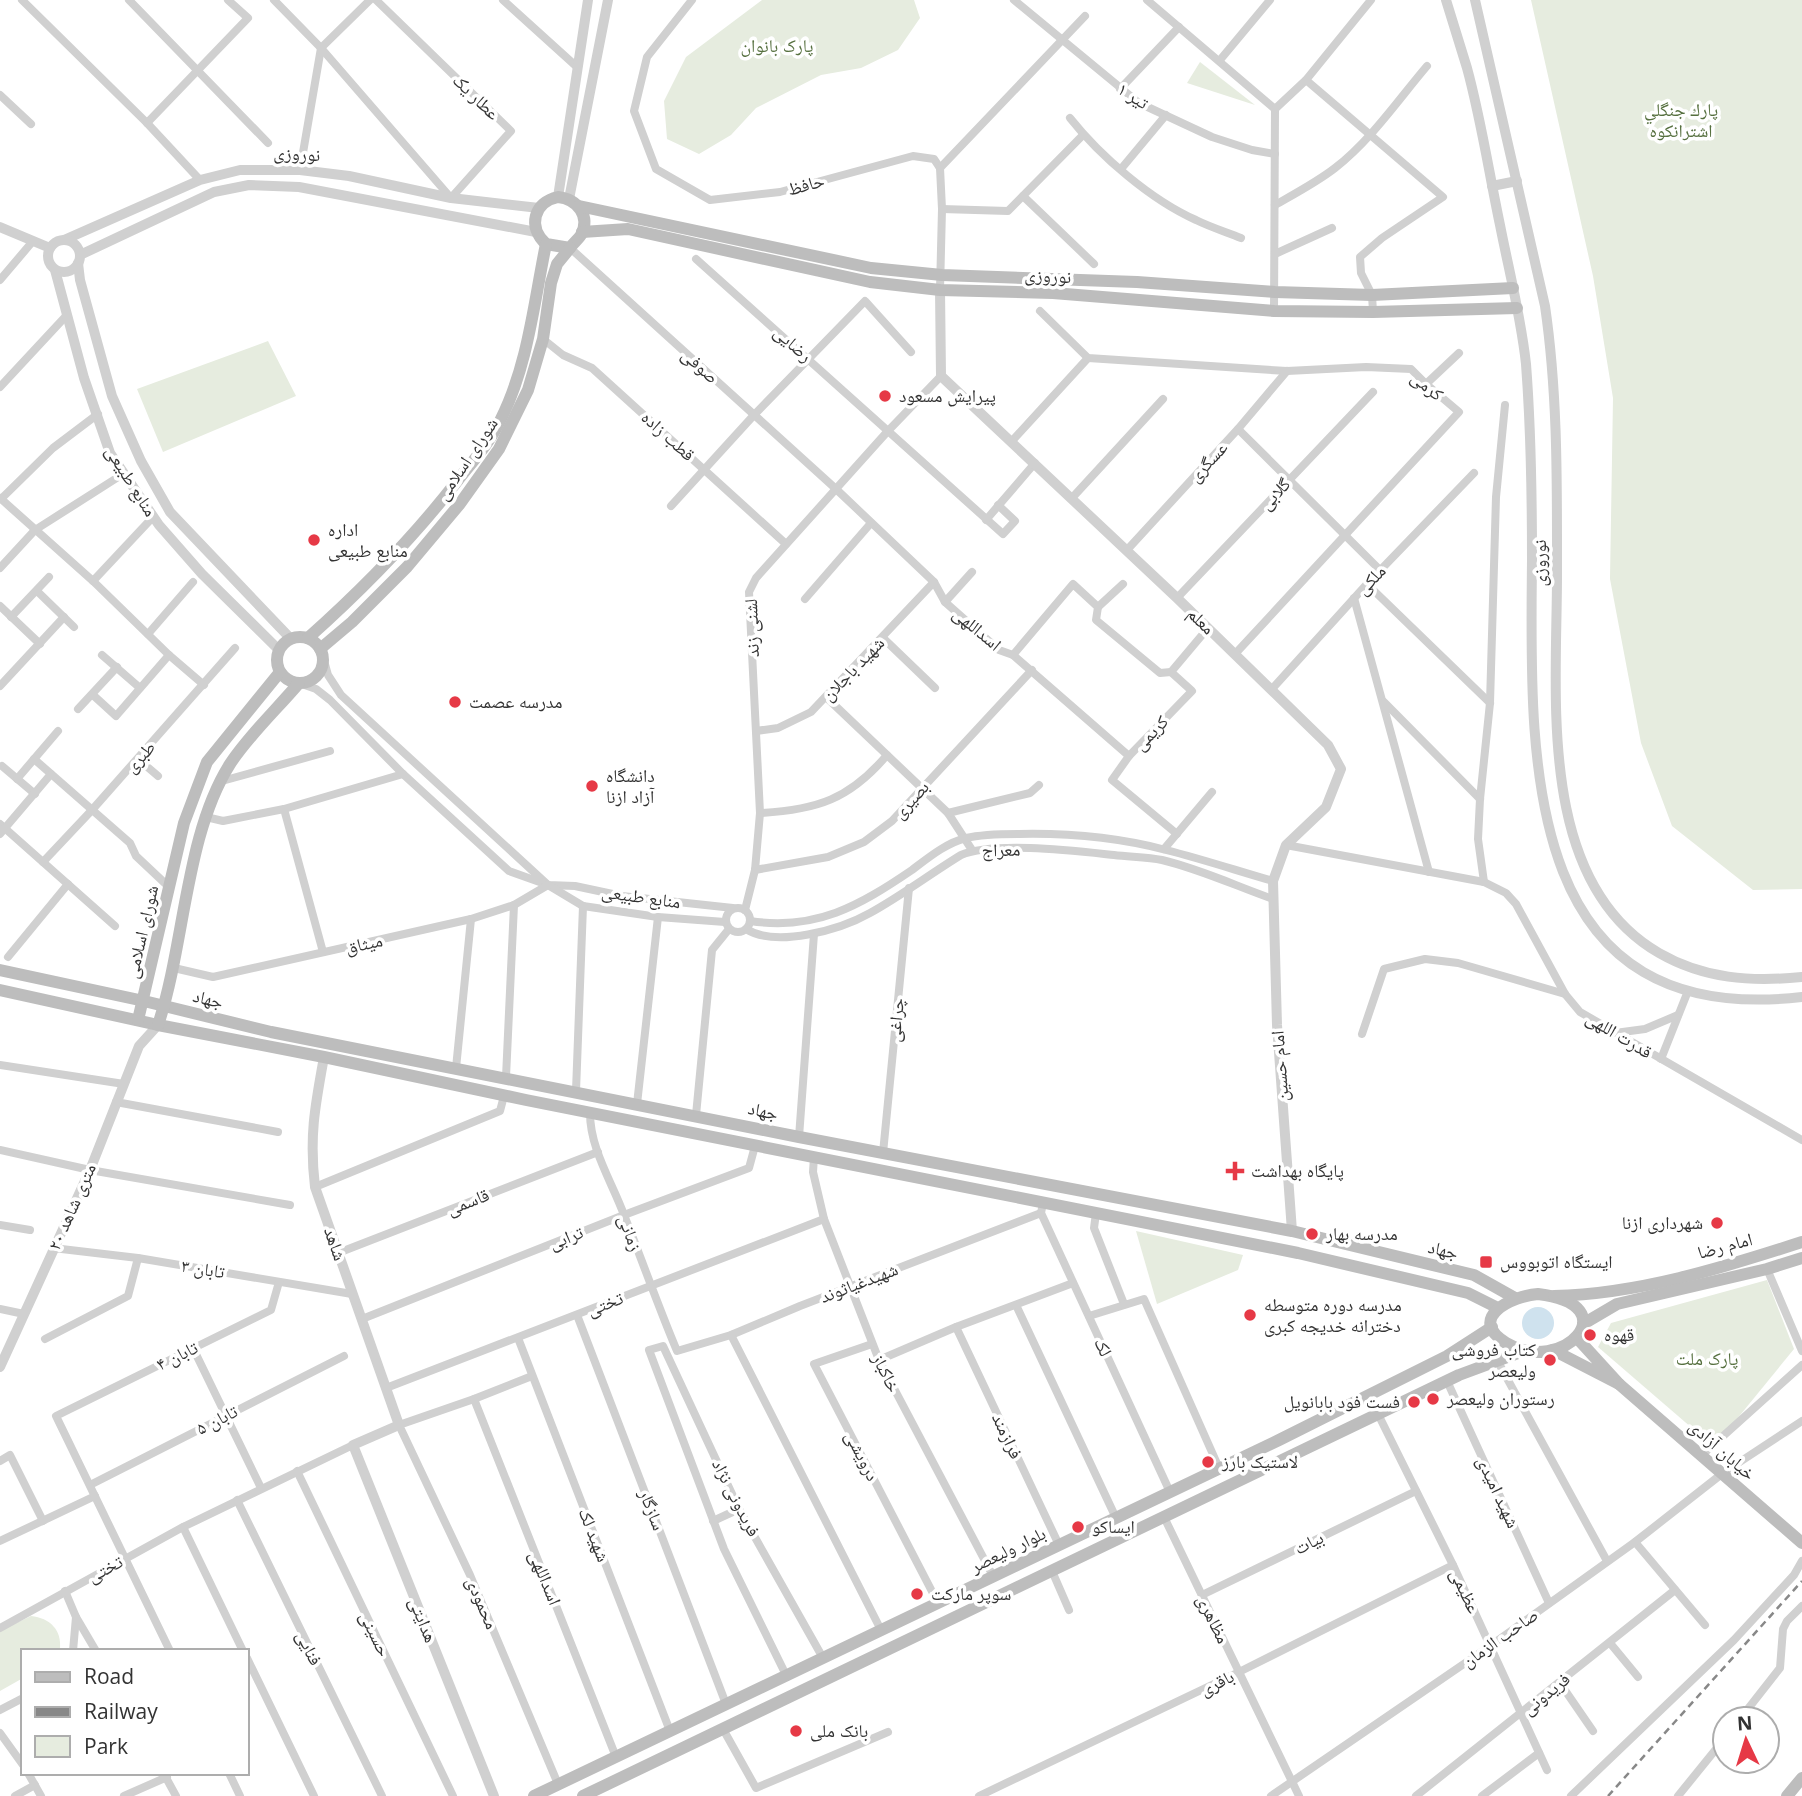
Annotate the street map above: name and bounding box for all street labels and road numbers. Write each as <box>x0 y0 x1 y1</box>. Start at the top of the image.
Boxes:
street label: عطار یک <box>448 68 505 125</box>
street label: تیر ۱ <box>1113 76 1154 114</box>
street label: نوروزی <box>273 140 321 166</box>
street label: حافظ <box>785 168 827 200</box>
street label: نوروزی <box>1024 262 1072 288</box>
street label: رضایی <box>769 320 818 367</box>
street label: صوفی <box>677 342 724 388</box>
street label: کرمی <box>1406 365 1449 406</box>
street label: قطب زاده <box>637 405 701 466</box>
street label: شورای اسلامی <box>430 412 503 505</box>
street label: عسگری <box>1182 436 1232 487</box>
street label: منابع طبیعی <box>100 440 163 521</box>
street label: گلابی <box>1253 472 1296 515</box>
street label: نوروزی <box>1527 540 1551 586</box>
street label: ملکی <box>1350 559 1390 600</box>
street label: لشنی زند <box>738 598 764 658</box>
street label: اسداللهی <box>948 601 1007 656</box>
street label: معلم <box>1182 601 1221 640</box>
street label: شهید باجلان <box>816 631 889 706</box>
street label: کریمی <box>1128 709 1173 755</box>
street label: طبری <box>118 735 160 778</box>
street label: بصیری <box>887 775 934 824</box>
street label: معراج <box>981 837 1021 862</box>
street label: منابع طبیعی <box>600 879 682 914</box>
street label: شورای اسلامی <box>119 883 163 981</box>
street label: میثاق <box>343 927 385 959</box>
street label: جهاد <box>191 983 226 1013</box>
street label: چراغی <box>881 997 909 1043</box>
street label: قدرت اللهی <box>1582 1005 1657 1063</box>
street label: امام حسین <box>1265 1030 1294 1102</box>
street label: جهاد <box>746 1095 781 1125</box>
street label: ۲۰ متری شاهد <box>41 1159 101 1254</box>
street label: قاسمی <box>443 1182 492 1220</box>
street label: زمانی <box>613 1211 649 1254</box>
street label: ترابی <box>545 1219 586 1255</box>
street label: شاهد <box>319 1224 353 1264</box>
street label: امام رضا <box>1694 1226 1755 1265</box>
street label: جهاد <box>1426 1234 1461 1264</box>
street label: تابان ۳ <box>180 1253 227 1283</box>
street label: شهید‌غیاثوند <box>816 1256 901 1308</box>
street label: تختی <box>583 1285 626 1321</box>
street label: لک <box>1089 1333 1119 1360</box>
street label: تابان ۴ <box>152 1335 201 1375</box>
street label: خاکباز <box>867 1348 907 1396</box>
street label: تابان ۵ <box>192 1399 241 1440</box>
street label: فرازمند <box>987 1409 1029 1462</box>
street label: خیابان آزادی <box>1684 1414 1761 1485</box>
street label: درویشی <box>840 1426 886 1485</box>
street label: شهید امیدی <box>1472 1452 1526 1532</box>
street label: فریدونی نژاد <box>707 1455 767 1540</box>
street label: سازگار <box>634 1485 672 1534</box>
street label: شهید لک <box>574 1504 616 1565</box>
street label: بلوار ولیعصر <box>965 1521 1049 1578</box>
street label: بیات <box>1290 1525 1327 1559</box>
street label: اسداللهی <box>524 1547 568 1608</box>
street label: تختی <box>83 1549 127 1587</box>
street label: عظیمی <box>1445 1564 1487 1617</box>
street label: محمودی <box>461 1573 505 1632</box>
street label: مظاهری <box>1192 1590 1236 1647</box>
street label: هدایتی <box>404 1593 444 1646</box>
street label: صاحب الزمان <box>1456 1602 1542 1672</box>
street label: حسینی <box>355 1607 397 1660</box>
street label: فنایی <box>291 1626 329 1669</box>
street label: باقری <box>1195 1664 1238 1701</box>
street label: فریدونی <box>1516 1667 1574 1720</box>

